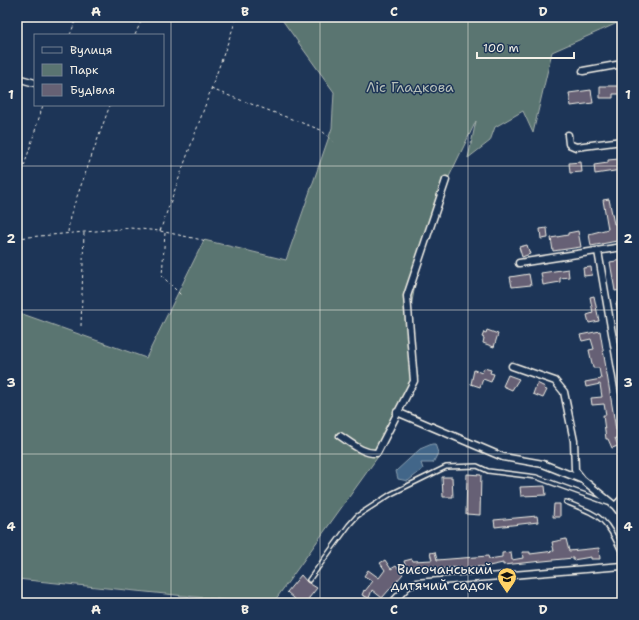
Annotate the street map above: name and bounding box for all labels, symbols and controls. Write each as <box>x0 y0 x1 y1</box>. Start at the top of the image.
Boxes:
text: A <box>91 3 101 20</box>
text: B <box>241 3 249 20</box>
text: C <box>390 3 398 20</box>
text: D <box>538 3 548 20</box>
legend <box>34 34 164 106</box>
scale bar <box>477 34 574 60</box>
text: 100 m <box>483 40 519 56</box>
text: Вулиця <box>70 42 112 58</box>
text: Парк <box>70 62 99 78</box>
park label: Ліс Гладкова <box>366 78 454 96</box>
text: Будівля <box>70 82 115 98</box>
text: 1 <box>8 86 14 103</box>
text: 1 <box>625 86 631 103</box>
text: 2 <box>6 230 16 247</box>
text: 2 <box>623 230 633 247</box>
text: 3 <box>6 374 16 391</box>
text: 3 <box>623 374 633 391</box>
text: 4 <box>6 518 16 535</box>
text: 4 <box>623 518 633 535</box>
place label: Височанський дитячий садок <box>391 560 494 594</box>
school or university icon: Височанський дитячий садок <box>496 566 518 594</box>
text: A <box>91 601 101 618</box>
text: B <box>241 601 249 618</box>
text: C <box>390 601 398 618</box>
text: D <box>538 601 548 618</box>

